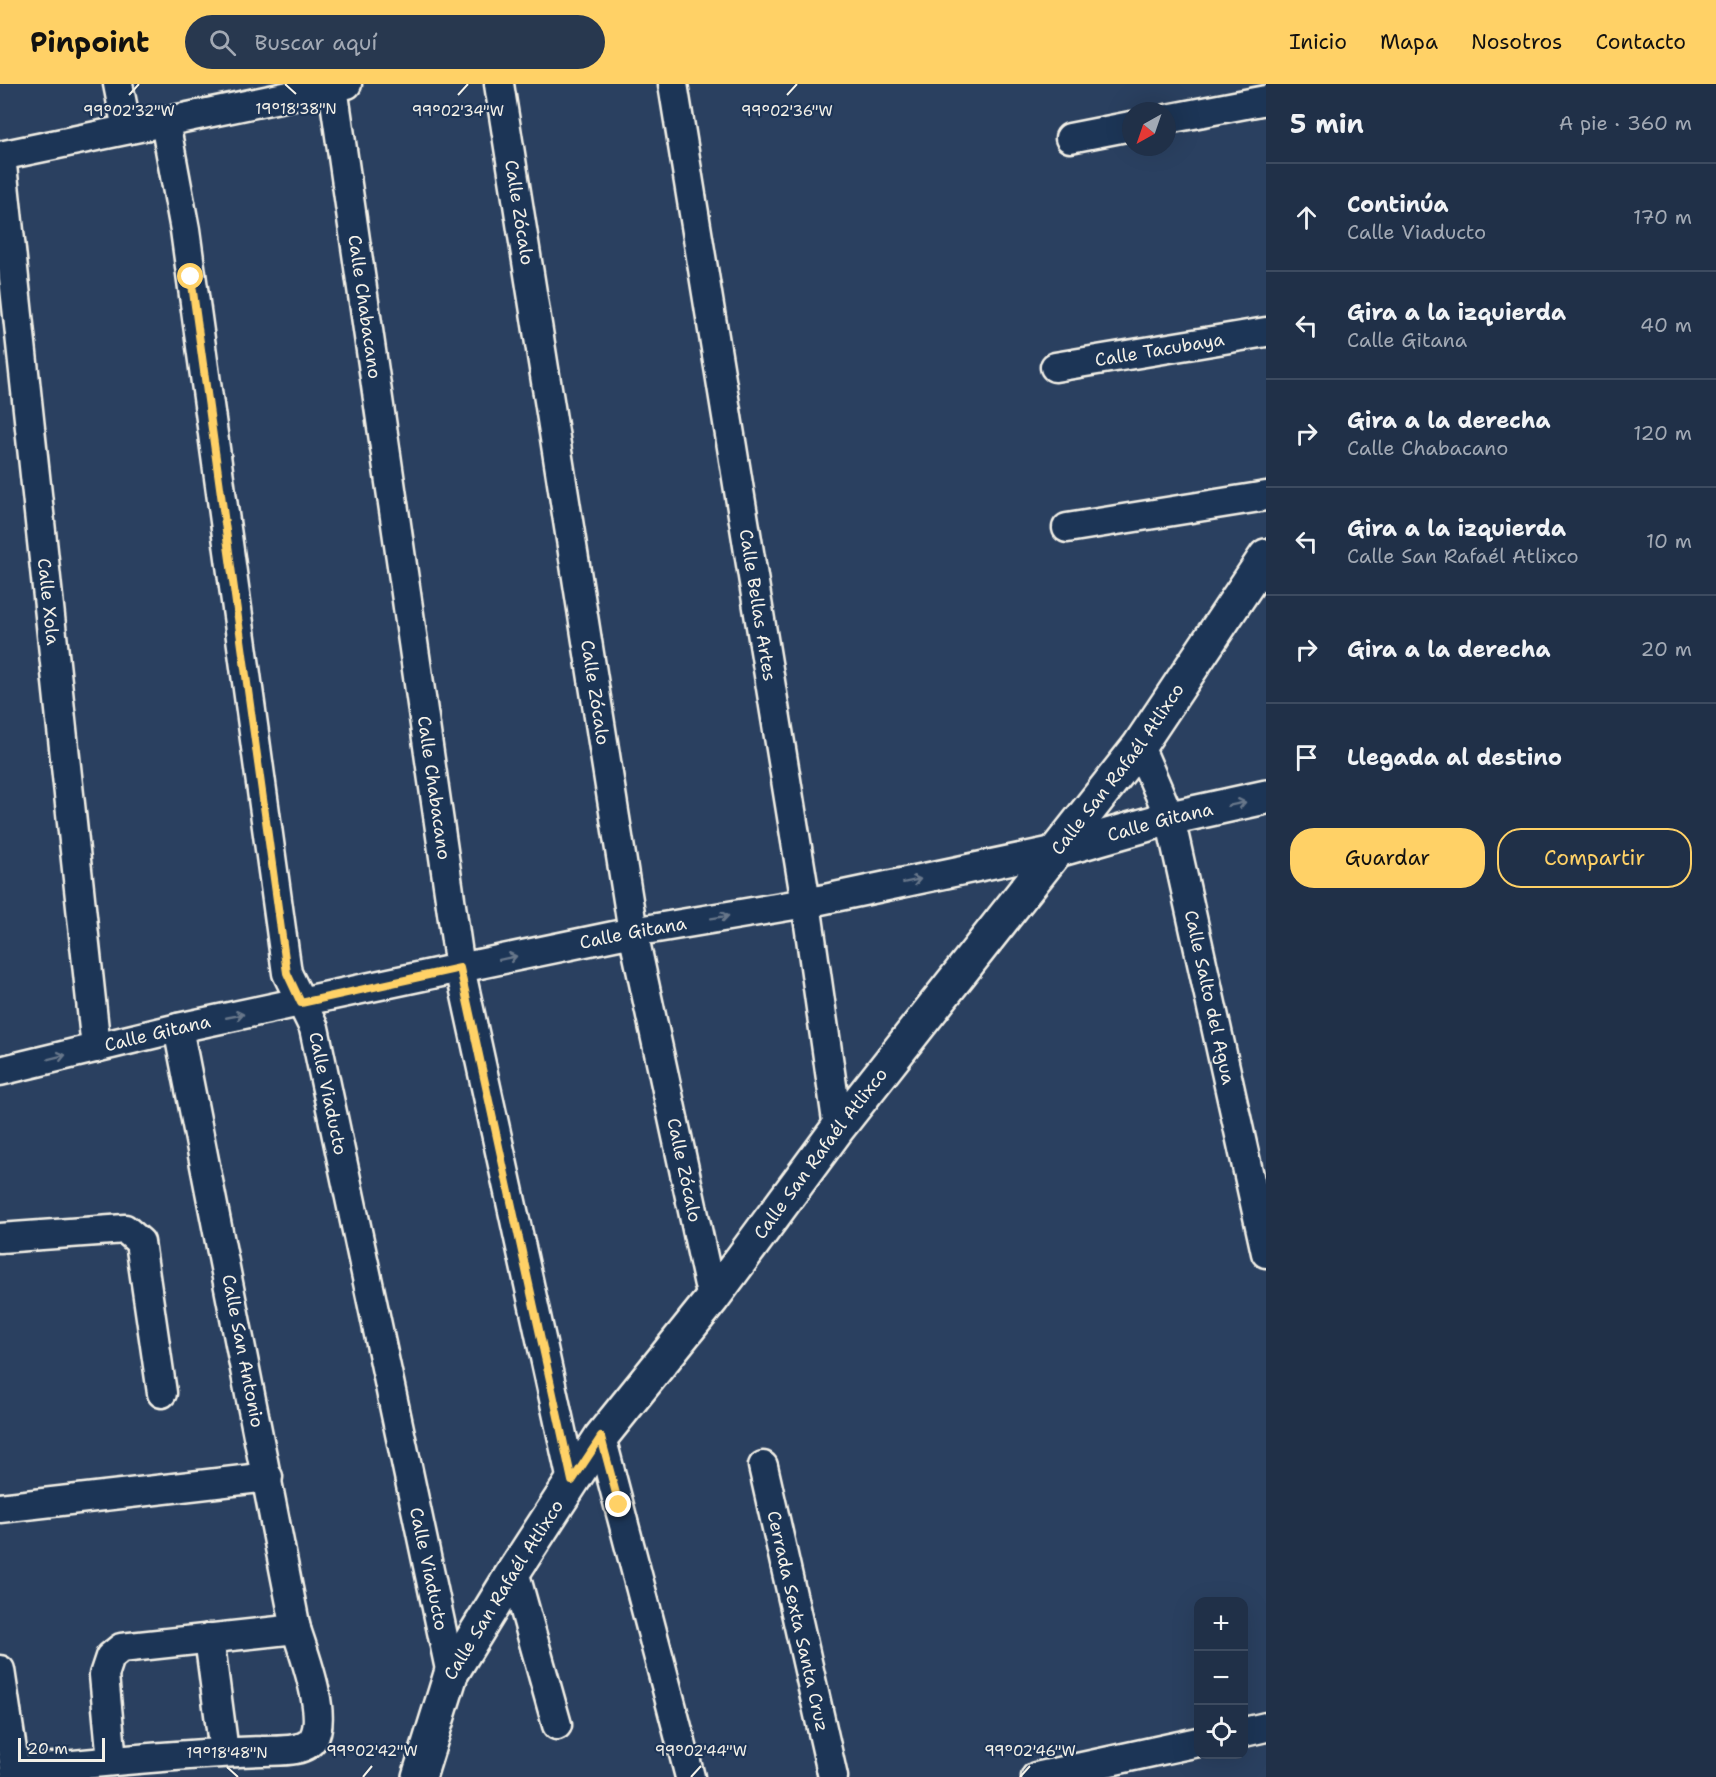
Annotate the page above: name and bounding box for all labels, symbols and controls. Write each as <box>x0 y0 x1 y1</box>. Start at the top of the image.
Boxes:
search box <box>185 15 605 69</box>
text: Pinpoint <box>30 23 149 61</box>
icon: search <box>206 26 239 59</box>
text: Buscar aquí <box>254 28 378 57</box>
text: Inicio <box>1289 28 1347 56</box>
text: Mapa <box>1380 28 1438 56</box>
text: Nosotros <box>1471 28 1562 56</box>
text: Contacto <box>1595 28 1686 56</box>
text: 19°18'38"N <box>255 99 337 119</box>
text: 99°02'32"W <box>83 101 175 121</box>
text: 99°02'34"W <box>412 101 504 121</box>
text: 99°02'36"W <box>741 101 833 121</box>
north arrow <box>1122 102 1176 156</box>
text: 5 min <box>1290 106 1364 141</box>
text: A pie · 360 m <box>1559 110 1692 136</box>
street label: Calle Zócalo <box>499 158 539 267</box>
text: Continúa <box>1347 190 1449 219</box>
icon: ahead <box>1290 201 1323 234</box>
text: 170 m <box>1633 204 1692 230</box>
text: Calle Viaducto <box>1347 219 1486 245</box>
street label: Calle Chabacano <box>342 233 387 380</box>
route start <box>177 263 203 289</box>
text: Gira a la izquierda <box>1347 298 1566 327</box>
icon: left <box>1290 309 1323 342</box>
text: 40 m <box>1640 312 1692 338</box>
street label: Calle Tacubaya <box>1093 327 1226 372</box>
text: Calle Gitana <box>1347 327 1467 353</box>
text: Gira a la derecha <box>1347 406 1551 435</box>
icon: right <box>1290 417 1323 450</box>
text: 120 m <box>1633 420 1692 446</box>
text: Calle Chabacano <box>1347 435 1508 461</box>
text: Gira a la izquierda <box>1347 514 1566 543</box>
icon: left <box>1290 525 1323 558</box>
street label: Calle Bellas Artes <box>733 527 782 683</box>
text: 10 m <box>1646 528 1692 554</box>
text: Calle San Rafaél Atlixco <box>1347 543 1579 569</box>
street label: Calle Xola <box>32 557 65 646</box>
icon: right <box>1290 633 1323 666</box>
text: Gira a la derecha <box>1347 635 1551 664</box>
text: 20 m <box>1641 636 1692 662</box>
street label: Calle Zócalo <box>575 638 615 747</box>
street label: Calle San Rafaél Atlixco <box>1046 679 1190 860</box>
street label: Calle Chabacano <box>412 714 456 861</box>
icon: arrive <box>1290 741 1323 774</box>
text: Llegada al destino <box>1347 743 1562 772</box>
street label: Calle Gitana <box>1105 797 1215 847</box>
one-way arrow <box>1227 797 1246 809</box>
button: Guardar <box>1290 828 1485 888</box>
button: Compartir <box>1497 828 1692 888</box>
one-way arrow <box>901 875 921 886</box>
street label: Calle Salto del Agua <box>1179 908 1240 1087</box>
street label: Calle Gitana <box>577 911 688 955</box>
one-way arrow <box>710 912 730 923</box>
one-way arrow <box>498 952 517 963</box>
street label: Calle Gitana <box>102 1009 213 1057</box>
one-way arrow <box>225 1010 245 1021</box>
street label: Calle Viaducto <box>303 1030 353 1157</box>
one-way arrow <box>47 1051 66 1063</box>
street label: Calle San Rafaél Atlixco <box>748 1063 893 1244</box>
street label: Calle Zócalo <box>661 1116 707 1224</box>
street label: Calle San Antonio <box>216 1272 270 1430</box>
route end <box>605 1491 631 1517</box>
street label: Calle San Rafaél Atlixco <box>438 1495 569 1685</box>
street label: Calle Viaducto <box>404 1505 453 1633</box>
street label: Cerrada Sexta Santa Cruz <box>761 1508 834 1734</box>
map controls <box>1194 1597 1248 1759</box>
button: + <box>1194 1597 1248 1651</box>
button: − <box>1194 1651 1248 1705</box>
button: locate <box>1194 1705 1248 1759</box>
scale bar <box>18 1735 105 1762</box>
text: 20 m <box>27 1738 68 1759</box>
text: 99°02'42"W <box>326 1741 418 1761</box>
text: 99°02'44"W <box>655 1741 747 1761</box>
text: 99°02'46"W <box>984 1741 1076 1761</box>
text: 19°18'48"N <box>186 1743 268 1763</box>

